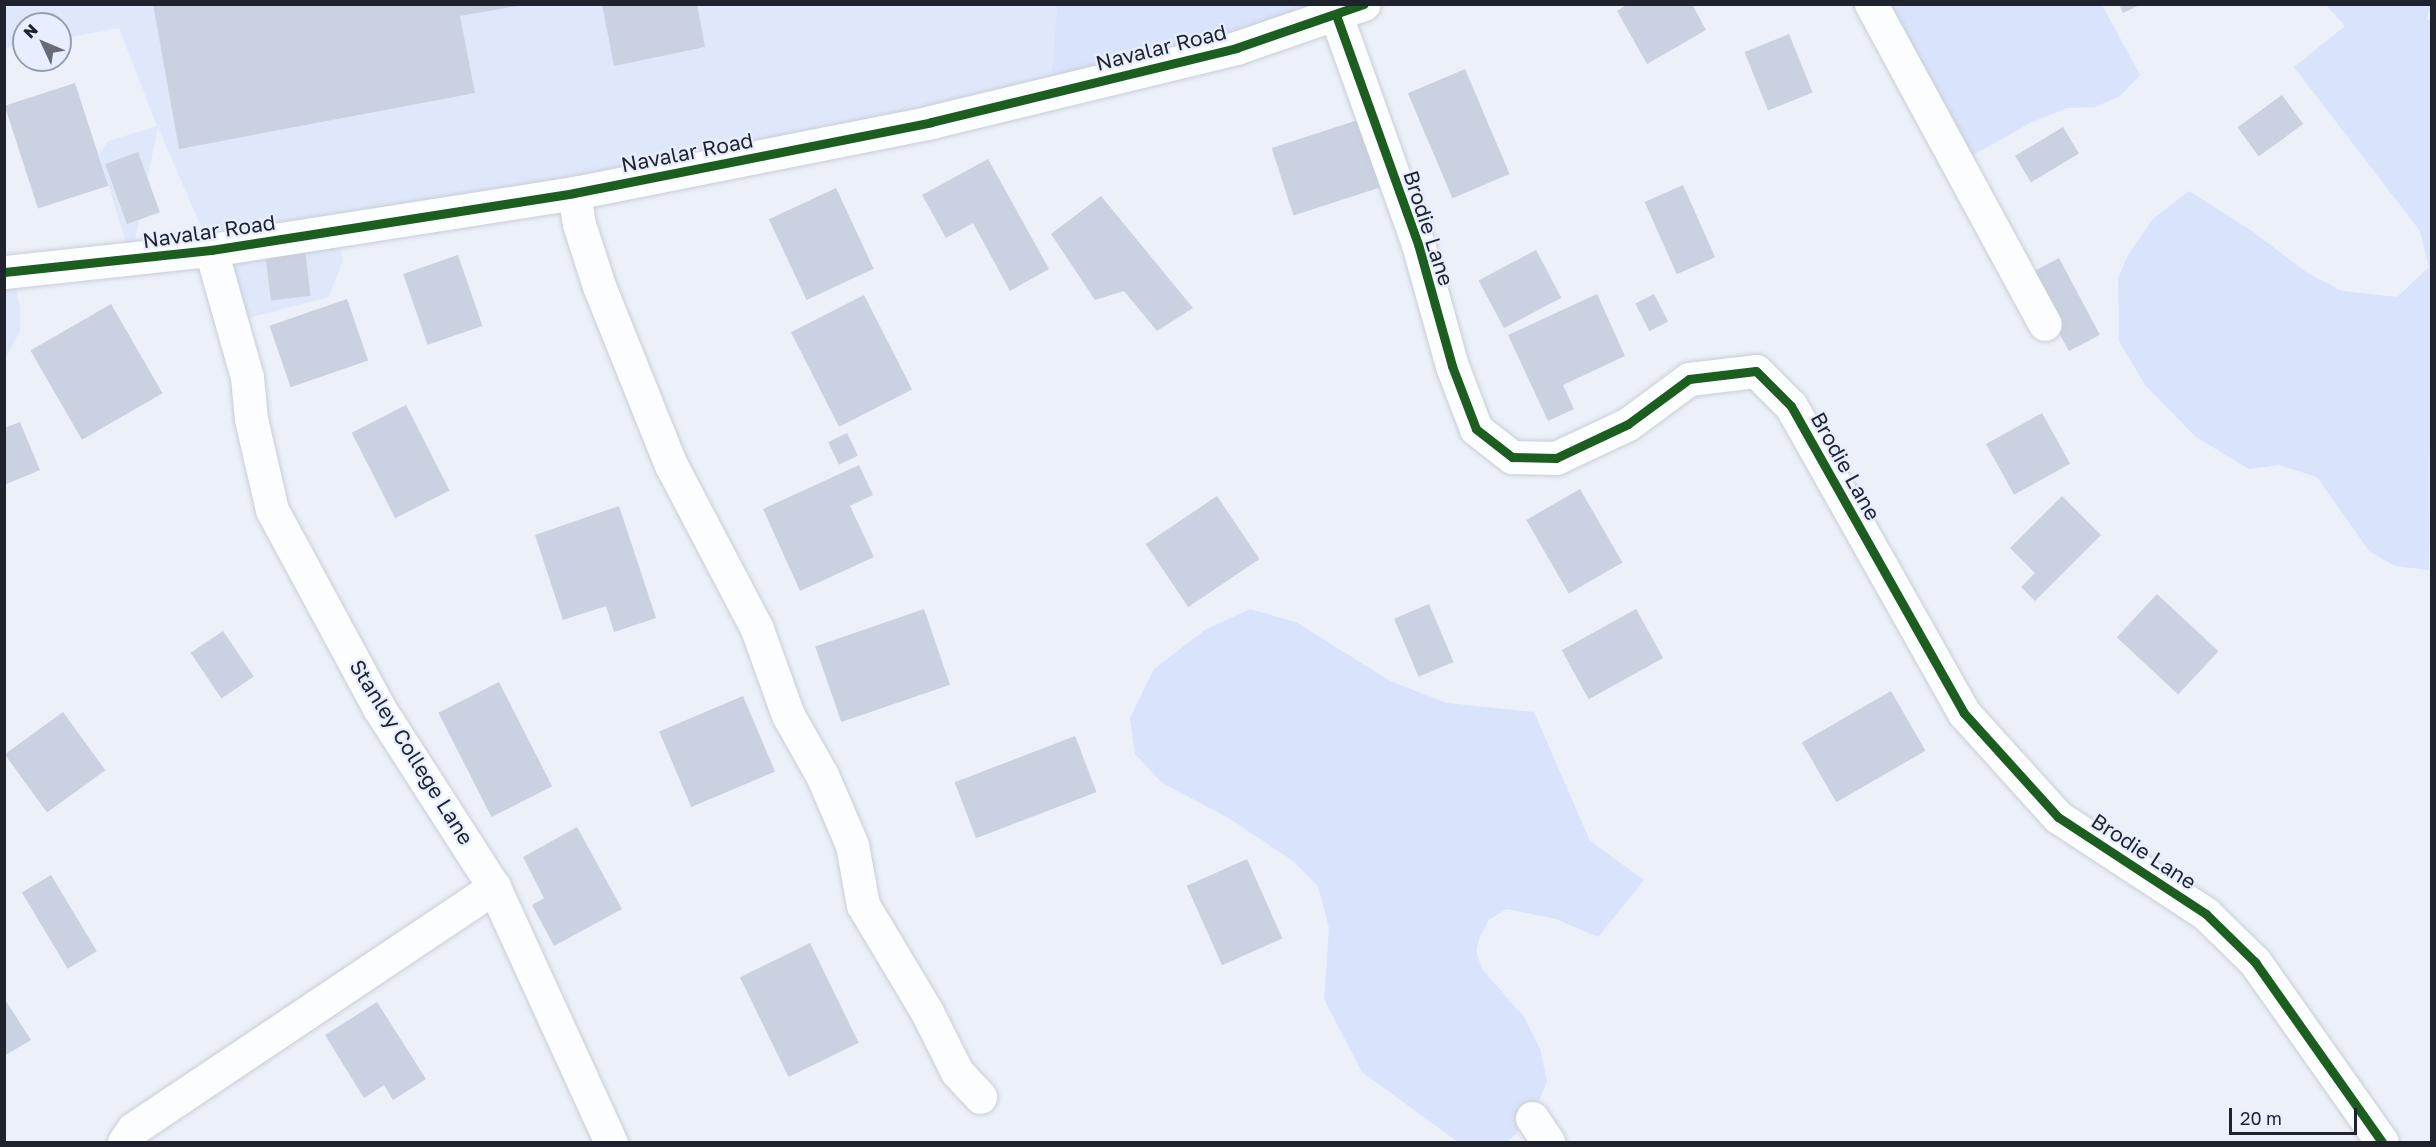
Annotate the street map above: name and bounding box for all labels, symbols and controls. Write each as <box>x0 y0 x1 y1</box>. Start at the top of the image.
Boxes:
north arrow <box>12 12 72 72</box>
street label: Navalar Road <box>1093 19 1229 75</box>
text: N <box>19 20 42 42</box>
street label: Navalar Road <box>619 127 755 177</box>
street label: Brodie Lane <box>1399 167 1459 289</box>
street label: Navalar Road <box>141 209 277 253</box>
street label: Brodie Lane <box>1806 408 1886 524</box>
street label: Stanley College Lane <box>345 655 479 849</box>
street label: Brodie Lane <box>2087 808 2201 894</box>
scale bar <box>2232 1096 2360 1134</box>
text: 20 m <box>2240 1107 2282 1129</box>

